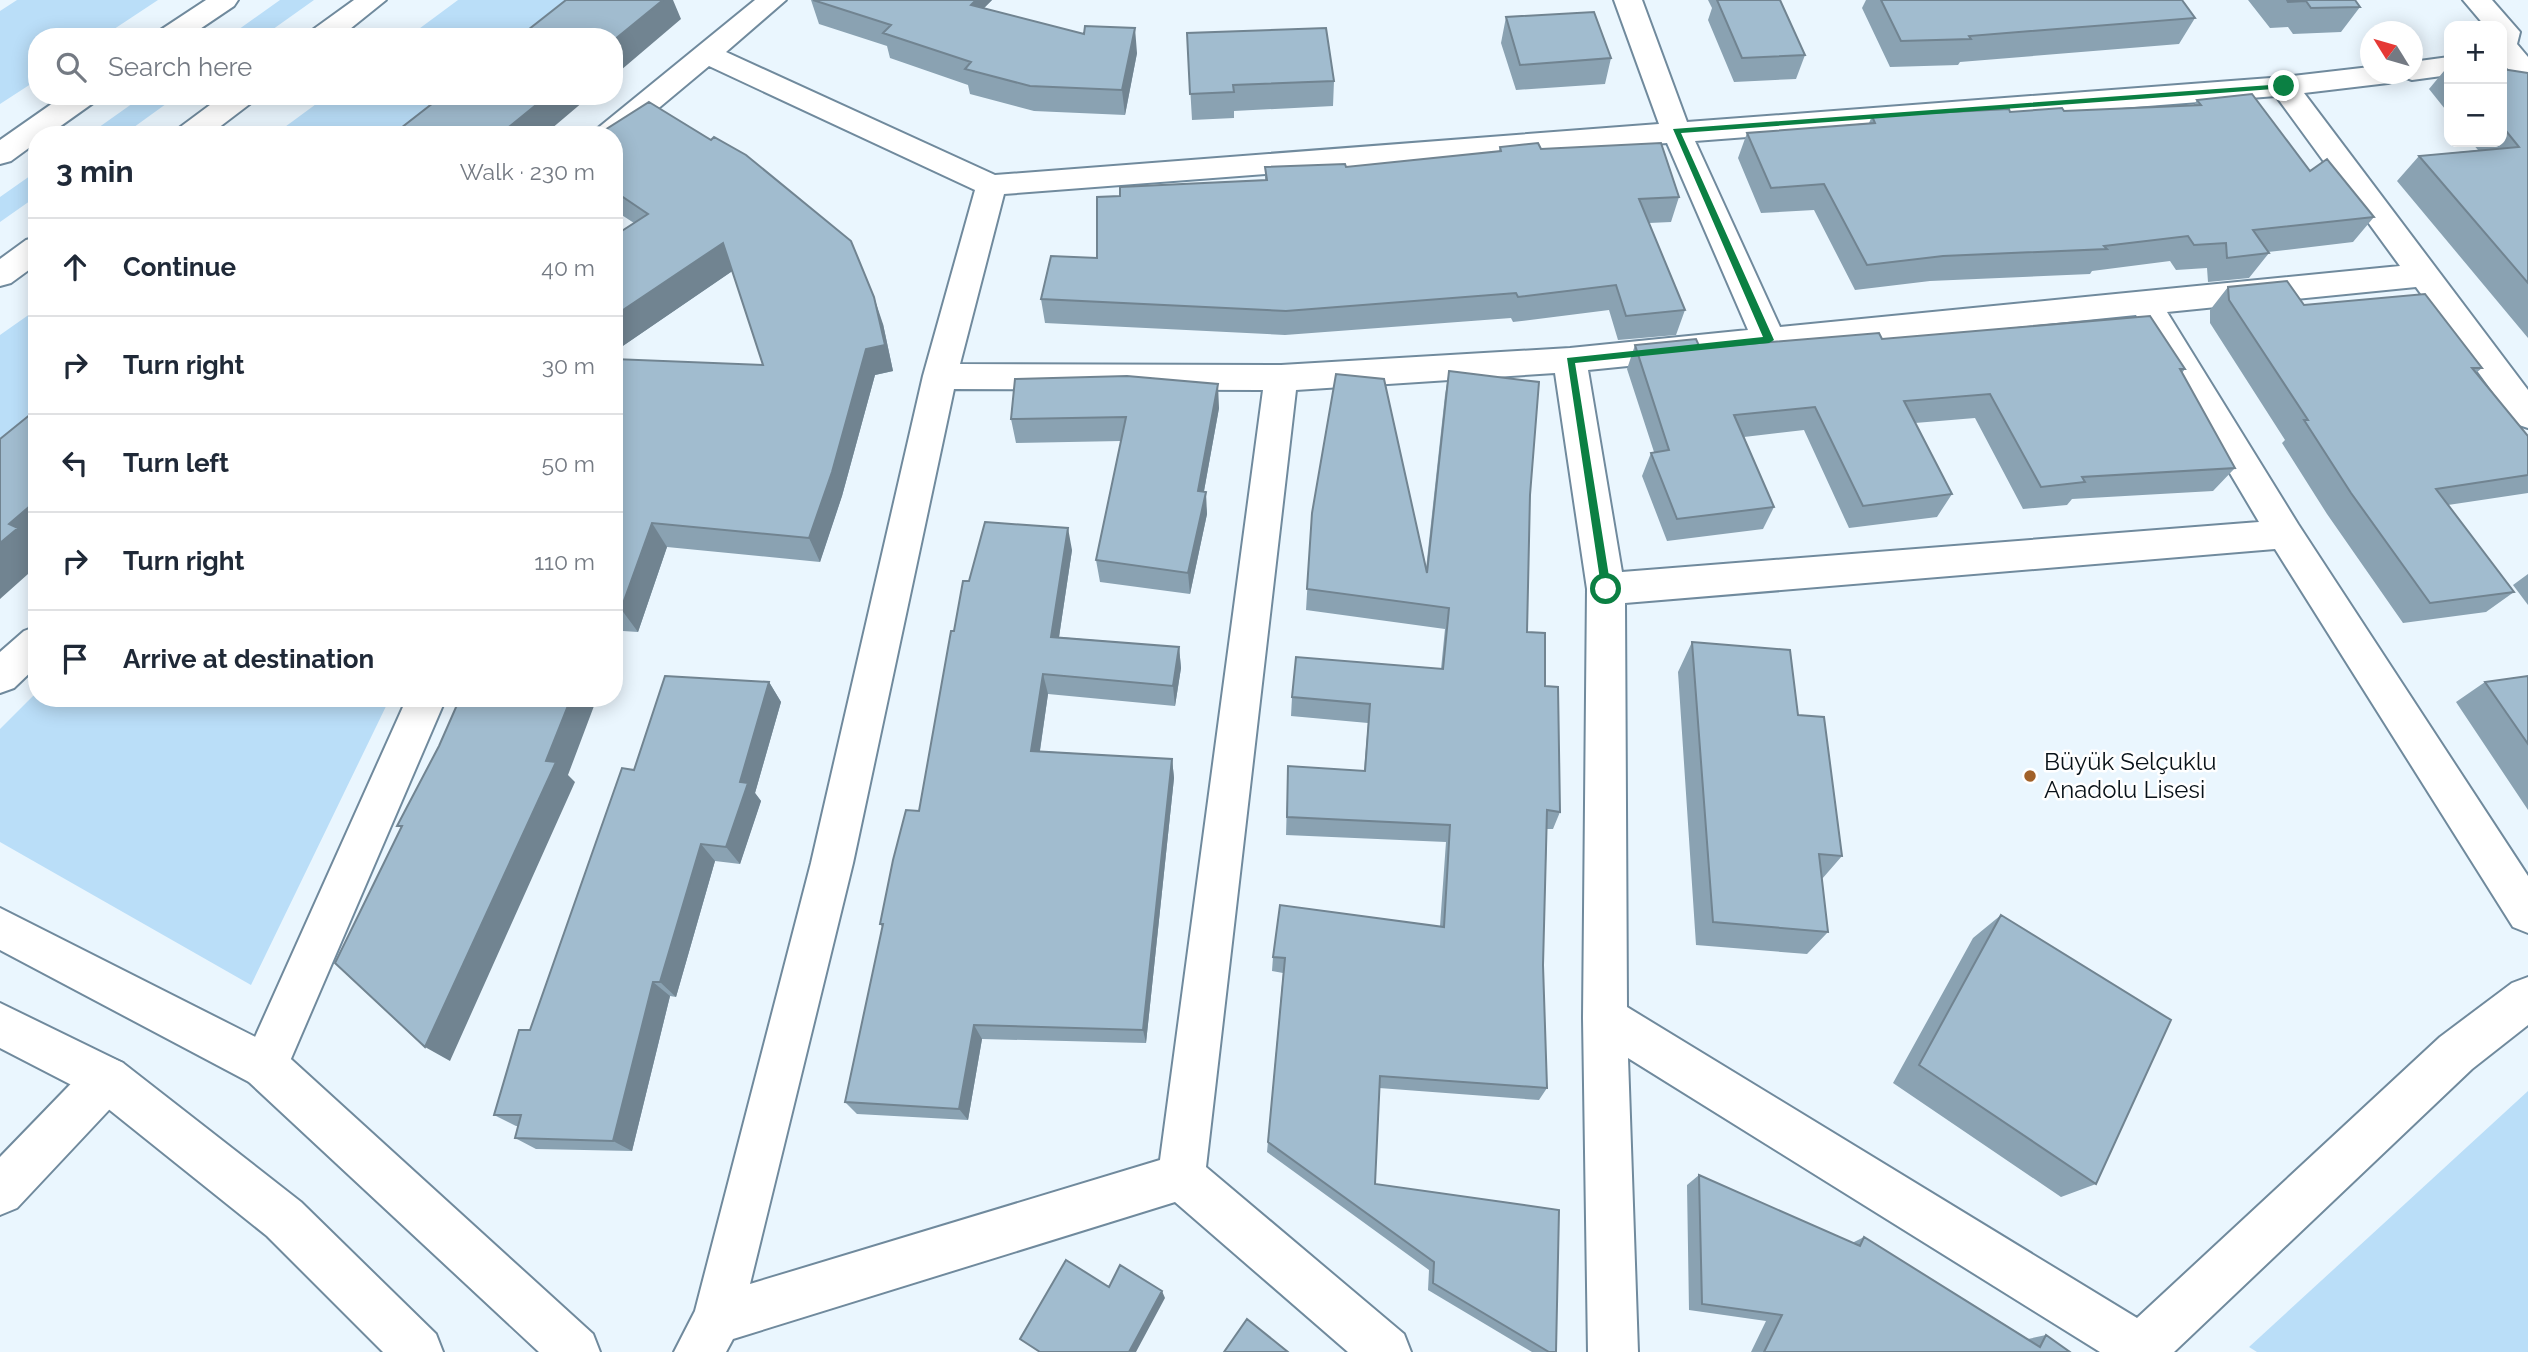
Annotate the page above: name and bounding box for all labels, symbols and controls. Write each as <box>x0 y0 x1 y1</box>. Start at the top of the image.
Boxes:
north arrow <box>2360 21 2423 84</box>
map controls <box>2444 21 2507 147</box>
button: + <box>2444 21 2507 84</box>
search box <box>28 28 623 105</box>
icon: search <box>52 48 90 86</box>
text: Search here <box>108 52 252 82</box>
route end <box>2268 70 2299 101</box>
button: − <box>2444 84 2507 147</box>
text: 3 min <box>56 154 134 189</box>
text: Walk · 230 m <box>460 158 595 185</box>
icon: ahead <box>56 248 94 286</box>
text: Continue <box>123 252 236 282</box>
text: 40 m <box>541 254 595 281</box>
icon: right <box>56 346 94 384</box>
text: Turn right <box>123 350 244 380</box>
text: 30 m <box>542 352 595 379</box>
icon: left <box>56 444 94 482</box>
text: Turn left <box>123 448 229 478</box>
text: 50 m <box>541 450 595 477</box>
icon: right <box>56 542 94 580</box>
text: Turn right <box>123 546 244 576</box>
text: 110 m <box>534 548 595 575</box>
route start <box>1590 573 1621 604</box>
icon: arrive <box>56 640 94 678</box>
text: Arrive at destination <box>123 644 374 674</box>
place label: Büyük Selçuklu Anadolu Lisesi <box>2044 747 2216 804</box>
marker: Büyük Selçuklu Anadolu Lisesi <box>2022 768 2038 784</box>

